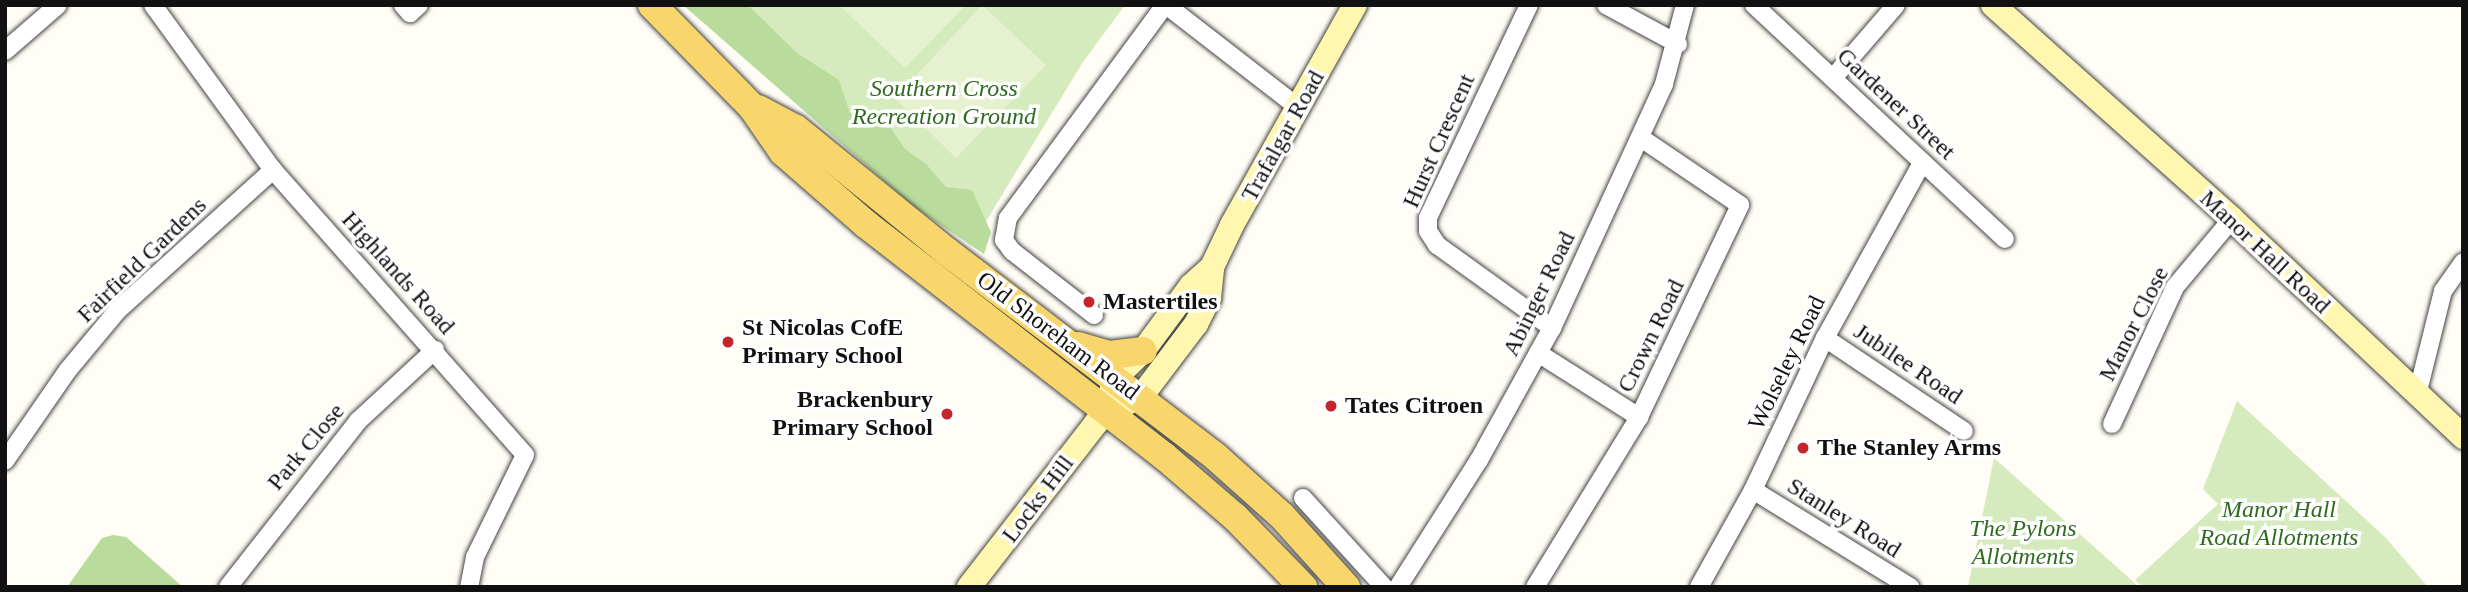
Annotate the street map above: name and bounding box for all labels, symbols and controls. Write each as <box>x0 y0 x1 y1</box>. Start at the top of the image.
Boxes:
street label: Gardener Street <box>1831 42 1961 166</box>
street label: Trafalgar Road <box>1235 66 1331 206</box>
street label: Hurst Crescent <box>1397 70 1481 212</box>
park label: Southern Cross Recreation Ground <box>852 75 1036 131</box>
street label: Manor Hall Road <box>2194 184 2336 320</box>
street label: Fairfield Gardens <box>71 191 213 329</box>
street label: Highlands Road <box>335 206 461 340</box>
street label: Abinger Road <box>1496 227 1582 361</box>
street label: Manor Close <box>2093 262 2175 386</box>
street label: Old Shoreham Road <box>971 266 1145 406</box>
street label: Crown Road <box>1611 275 1691 397</box>
place label: Mastertiles <box>1103 288 1218 316</box>
street label: Wolseley Road <box>1742 291 1832 435</box>
marker: Mastertiles <box>1081 294 1097 310</box>
place label: St Nicolas CofE Primary School <box>742 314 903 370</box>
street label: Jubilee Road <box>1848 317 1968 411</box>
marker: St Nicolas CofE Primary School <box>720 334 736 350</box>
place label: Brackenbury Primary School <box>772 386 933 442</box>
place label: Tates Citroen <box>1345 392 1483 420</box>
street label: Park Close <box>261 398 351 496</box>
marker: Tates Citroen <box>1323 398 1339 414</box>
marker: Brackenbury Primary School <box>939 406 955 422</box>
place label: The Stanley Arms <box>1817 434 2002 462</box>
marker: The Stanley Arms <box>1795 440 1811 456</box>
street label: Locks Hill <box>996 450 1080 548</box>
street label: Stanley Road <box>1782 472 1906 564</box>
park label: Manor Hall Road Allotments <box>2199 496 2359 552</box>
park label: The Pylons Allotments <box>1969 515 2077 571</box>

